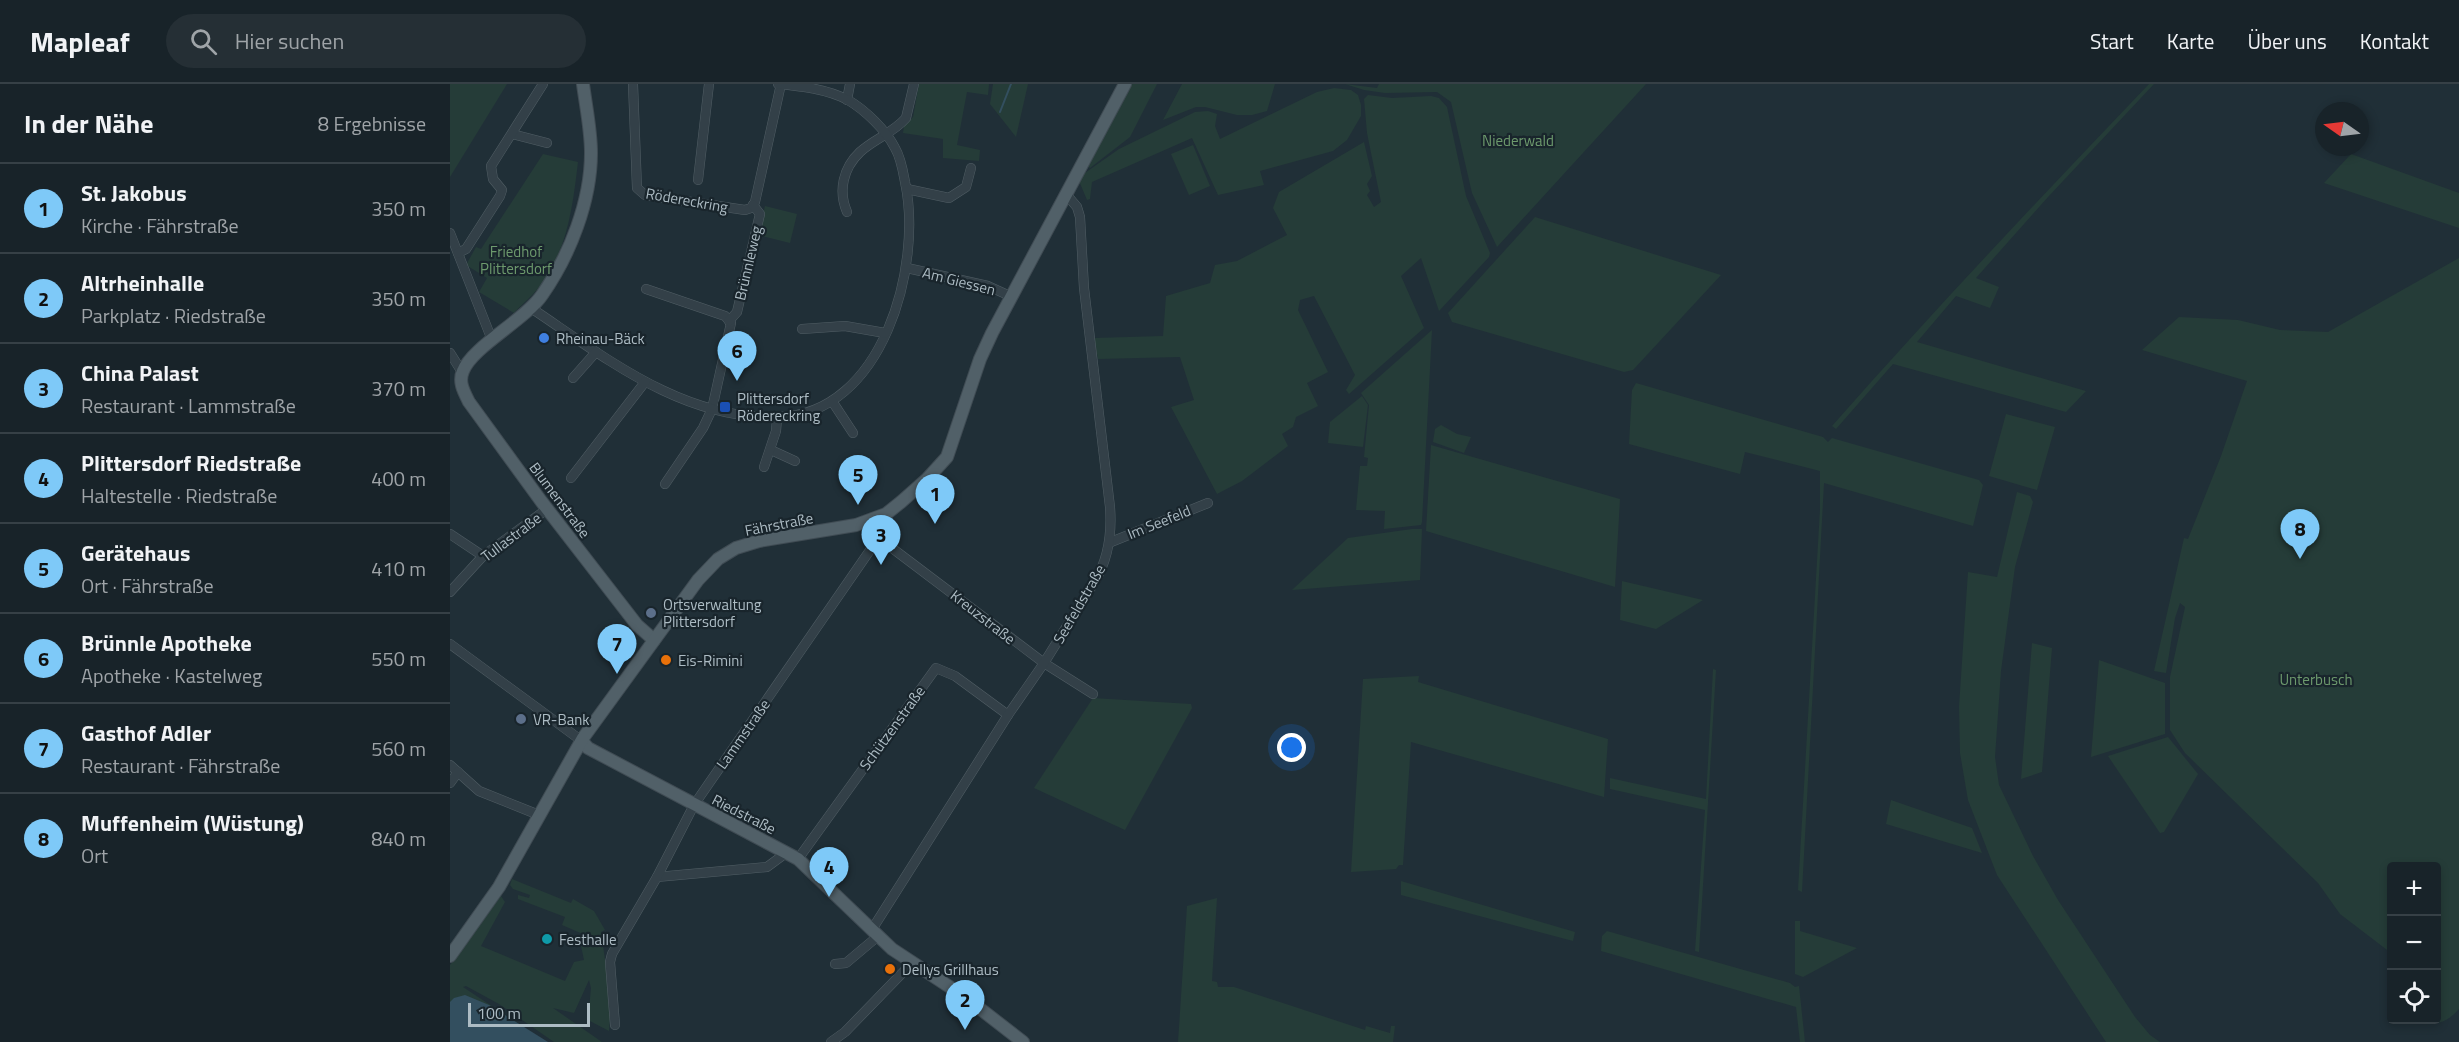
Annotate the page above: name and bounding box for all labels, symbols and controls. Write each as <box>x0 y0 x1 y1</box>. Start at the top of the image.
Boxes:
search box <box>166 14 586 68</box>
text: Mapleaf <box>30 20 130 63</box>
text: Hier suchen <box>235 24 344 58</box>
icon: search <box>187 25 220 58</box>
text: Start <box>2090 25 2134 57</box>
text: Karte <box>2167 25 2214 57</box>
text: Über uns <box>2247 25 2327 57</box>
text: Kontakt <box>2360 25 2429 57</box>
north arrow <box>2315 102 2369 156</box>
text: In der Nähe <box>24 104 153 143</box>
text: 8 Ergebnisse <box>318 108 426 139</box>
park label: Niederwald <box>1482 129 1554 152</box>
text: St. Jakobus <box>81 176 187 210</box>
street label: Rödereckring <box>644 181 730 219</box>
text: 1 <box>38 193 49 224</box>
text: 350 m <box>371 193 426 224</box>
text: Kirche · Fährstraße <box>81 210 239 241</box>
street label: Brünnleweg <box>728 223 768 303</box>
park label: Friedhof Plittersdorf <box>480 240 552 280</box>
street label: Am Giessen <box>920 261 998 301</box>
text: Altrheinhalle <box>81 266 204 300</box>
text: 2 <box>38 283 49 314</box>
text: 350 m <box>371 283 426 314</box>
text: Parkplatz · Riedstraße <box>81 300 266 331</box>
place label: Rheinau-Bäck <box>556 327 645 350</box>
marker: Rheinau-Bäck <box>537 331 551 345</box>
pin: 6 <box>718 332 756 381</box>
text: China Palast <box>81 356 199 390</box>
text: 3 <box>38 373 49 404</box>
text: 370 m <box>371 373 426 404</box>
place label: Plittersdorf Rödereckring <box>737 387 820 427</box>
text: Restaurant · Lammstraße <box>81 390 296 421</box>
marker: Plittersdorf Rödereckring <box>718 400 732 414</box>
text: Plittersdorf Riedstraße <box>81 446 301 480</box>
pin: 5 <box>838 456 878 505</box>
street label: Blumenstraße <box>524 457 596 543</box>
text: 4 <box>38 463 49 494</box>
text: 400 m <box>371 463 426 494</box>
pin: 1 <box>916 474 954 524</box>
text: Haltestelle · Riedstraße <box>81 480 277 511</box>
street label: Im Seefeld <box>1124 499 1194 545</box>
street label: Fährstraße <box>743 506 815 542</box>
street label: Tullastraße <box>476 507 546 567</box>
pin: 8 <box>2280 510 2320 559</box>
pin: 3 <box>862 516 900 565</box>
text: Gerätehaus <box>81 536 190 570</box>
text: 5 <box>38 553 49 584</box>
text: 410 m <box>371 553 426 584</box>
street label: Seefeldstraße <box>1047 560 1111 648</box>
text: Ort · Fährstraße <box>81 570 214 601</box>
street label: Kreuzstraße <box>946 584 1020 650</box>
place label: Ortsverwaltung Plittersdorf <box>663 593 762 633</box>
marker: Ortsverwaltung Plittersdorf <box>644 606 658 620</box>
pin: 7 <box>598 624 636 674</box>
text: Brünnle Apotheke <box>81 626 252 660</box>
text: 6 <box>38 643 49 674</box>
text: 550 m <box>371 643 426 674</box>
place label: Eis-Rimini <box>678 649 743 672</box>
marker: Eis-Rimini <box>659 653 673 667</box>
text: Apotheke · Kastelweg <box>81 660 262 691</box>
park label: Unterbusch <box>2279 668 2353 691</box>
street label: Schützenstraße <box>853 681 931 775</box>
street label: Lammstraße <box>710 694 776 774</box>
place label: VR-Bank <box>533 708 589 731</box>
marker: VR-Bank <box>514 712 528 726</box>
text: Gasthof Adler <box>81 716 211 750</box>
text: 7 <box>38 733 49 764</box>
text: 560 m <box>371 733 426 764</box>
your location <box>1277 733 1306 762</box>
text: Restaurant · Fährstraße <box>81 750 280 781</box>
street label: Riedstraße <box>708 788 780 840</box>
text: Muffenheim (Wüstung) <box>81 806 304 840</box>
text: 8 <box>38 823 49 854</box>
text: 840 m <box>371 823 426 854</box>
text: Ort <box>81 840 108 871</box>
pin: 4 <box>810 848 848 897</box>
map controls <box>2387 862 2441 1024</box>
button: + <box>2387 862 2441 916</box>
button: − <box>2387 916 2441 970</box>
place label: Festhalle <box>559 928 617 951</box>
marker: Festhalle <box>540 932 554 946</box>
place label: Dellys Grillhaus <box>902 958 999 981</box>
marker: Dellys Grillhaus <box>883 962 897 976</box>
button: locate <box>2387 970 2441 1024</box>
pin: 2 <box>946 980 984 1030</box>
scale bar <box>468 1000 590 1028</box>
text: 100 m <box>477 1001 521 1025</box>

